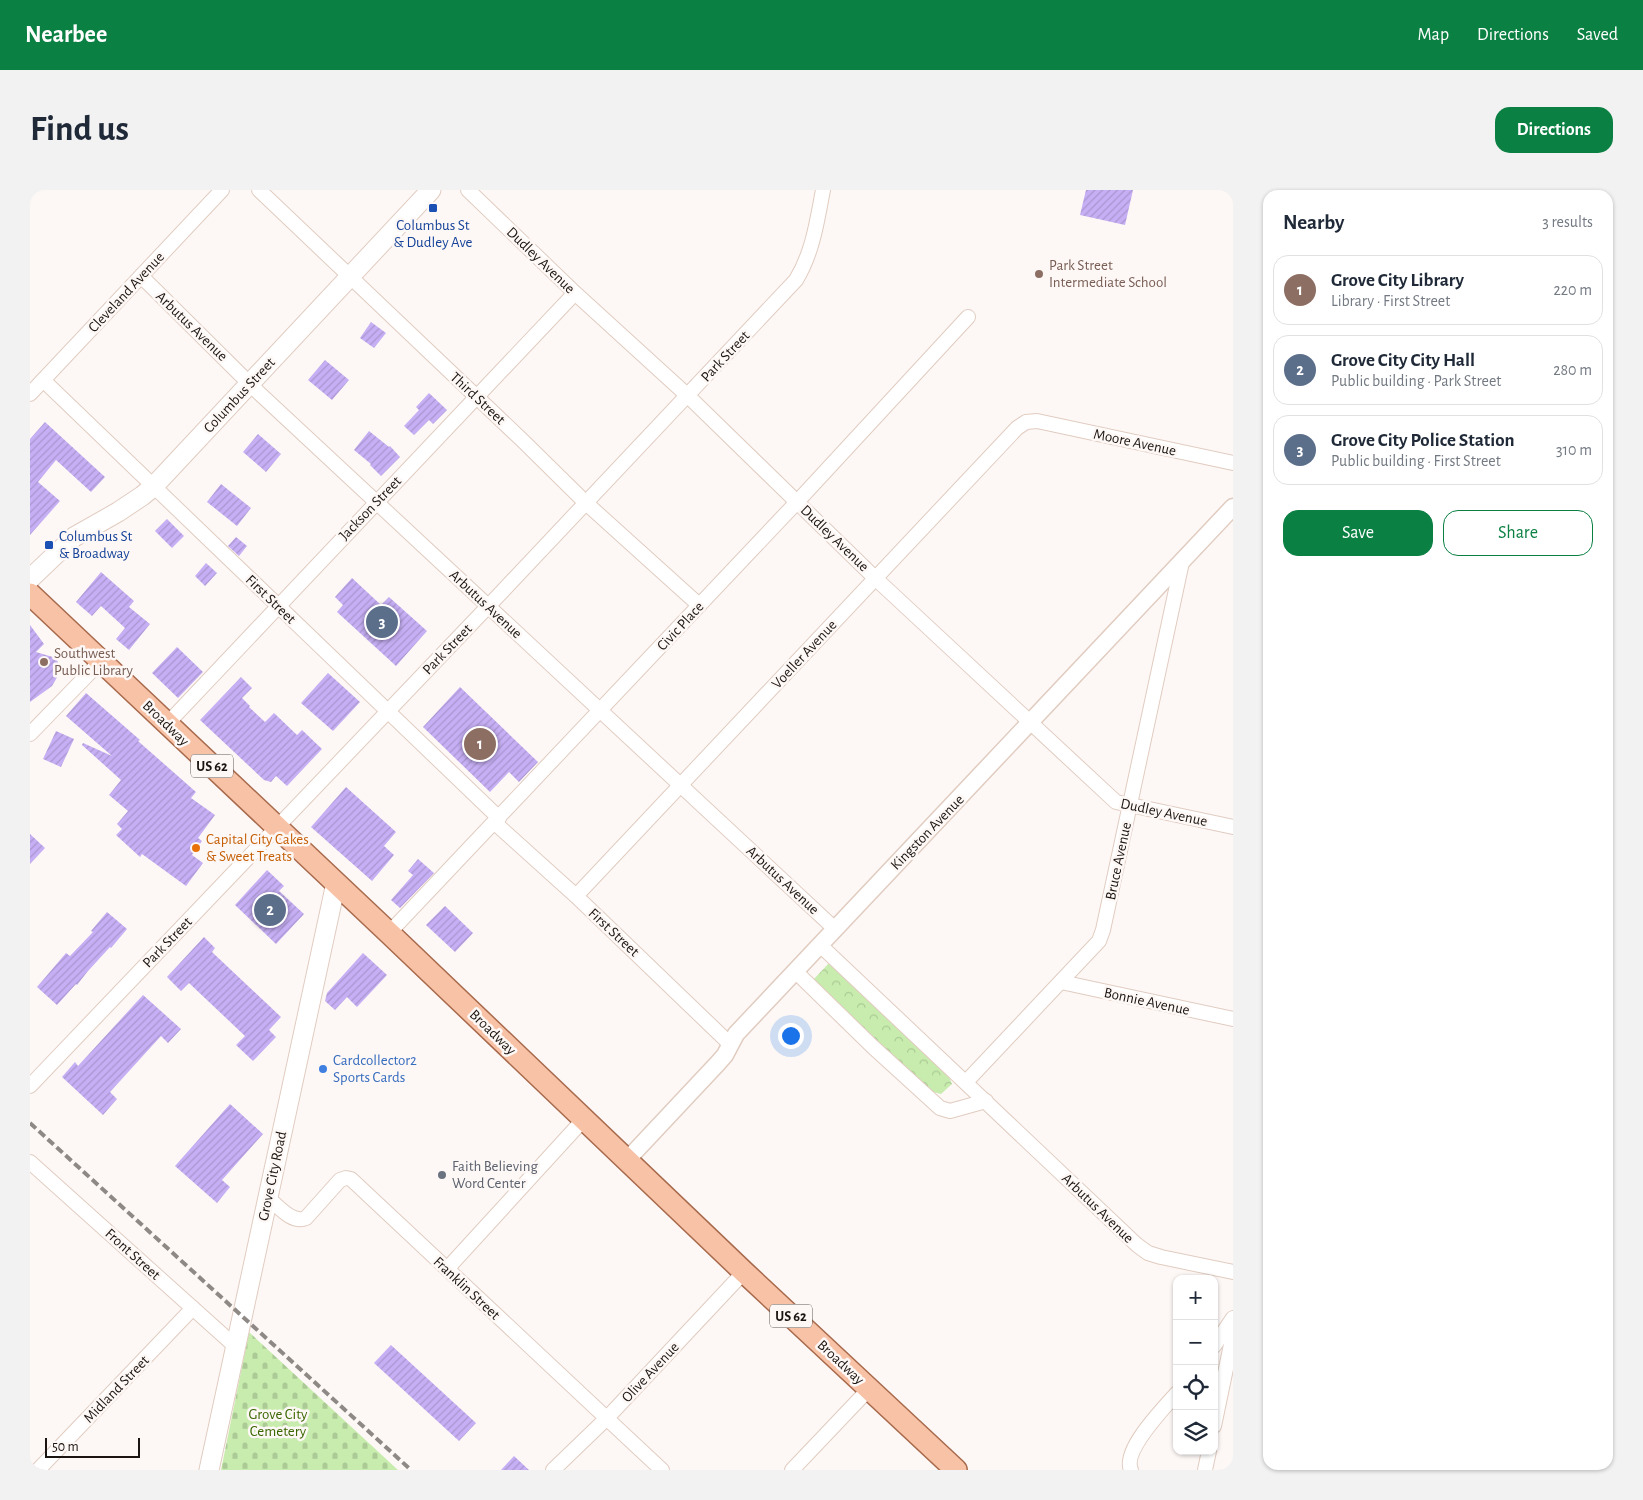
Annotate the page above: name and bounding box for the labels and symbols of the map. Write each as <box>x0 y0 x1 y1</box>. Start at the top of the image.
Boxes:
marker: Columbus St & Dudley Ave <box>427 202 439 214</box>
place label: Columbus St & Dudley Ave <box>394 218 473 250</box>
street label: Dudley Avenue <box>504 224 578 296</box>
street label: Cleveland Avenue <box>86 249 167 335</box>
place label: Park Street Intermediate School <box>1049 258 1167 290</box>
marker: Park Street Intermediate School <box>1033 268 1045 280</box>
street label: Arbutus Avenue <box>153 289 230 364</box>
street label: Park Street <box>698 328 753 385</box>
street label: Columbus Street <box>201 355 278 436</box>
street label: Third Street <box>447 369 508 428</box>
street label: Moore Avenue <box>1092 426 1178 459</box>
street label: Jackson Street <box>336 473 404 543</box>
street label: Dudley Avenue <box>798 502 872 574</box>
place label: Columbus St & Broadway <box>59 529 133 561</box>
marker: Columbus St & Broadway <box>43 539 55 551</box>
street label: Arbutus Avenue <box>447 567 525 642</box>
street label: First Street <box>243 572 299 627</box>
street label: Civic Place <box>654 599 707 654</box>
pin: 3 <box>366 603 398 641</box>
street label: Voeller Avenue <box>769 617 840 691</box>
street label: Park Street <box>420 621 475 677</box>
place label: Southwest Public Library <box>54 646 133 678</box>
marker: Southwest Public Library <box>38 656 50 668</box>
street label: Broadway <box>140 698 192 749</box>
pin: 1 <box>464 725 496 763</box>
road number: US 62 <box>191 754 233 778</box>
street label: Kingston Avenue <box>888 792 967 873</box>
street label: Dudley Avenue <box>1119 796 1209 829</box>
street label: Bruce Avenue <box>1103 821 1134 901</box>
place label: Capital City Cakes & Sweet Treats <box>206 832 309 864</box>
marker: Capital City Cakes & Sweet Treats <box>190 842 202 854</box>
street label: Arbutus Avenue <box>744 843 822 918</box>
pin: 2 <box>254 891 286 929</box>
street label: First Street <box>585 905 642 960</box>
street label: Park Street <box>140 914 195 970</box>
street label: Bonnie Avenue <box>1103 985 1191 1018</box>
street label: Broadway <box>467 1007 519 1058</box>
your location <box>778 1023 804 1049</box>
place label: Cardcollector2 Sports Cards <box>333 1053 417 1085</box>
marker: Cardcollector2 Sports Cards <box>317 1063 329 1075</box>
street label: Grove City Road <box>256 1130 289 1222</box>
place label: Faith Believing Word Center <box>452 1159 538 1191</box>
marker: Faith Believing Word Center <box>436 1169 448 1181</box>
street label: Arbutus Avenue <box>1059 1171 1136 1246</box>
street label: Front Street <box>102 1226 163 1283</box>
street label: Franklin Street <box>431 1254 503 1323</box>
road number: US 62 <box>770 1304 812 1328</box>
street label: Broadway <box>814 1337 867 1388</box>
street label: Olive Avenue <box>619 1339 682 1405</box>
street label: Midland Street <box>81 1353 152 1426</box>
park label: Grove City Cemetery <box>249 1407 308 1439</box>
scale bar <box>45 1435 140 1458</box>

